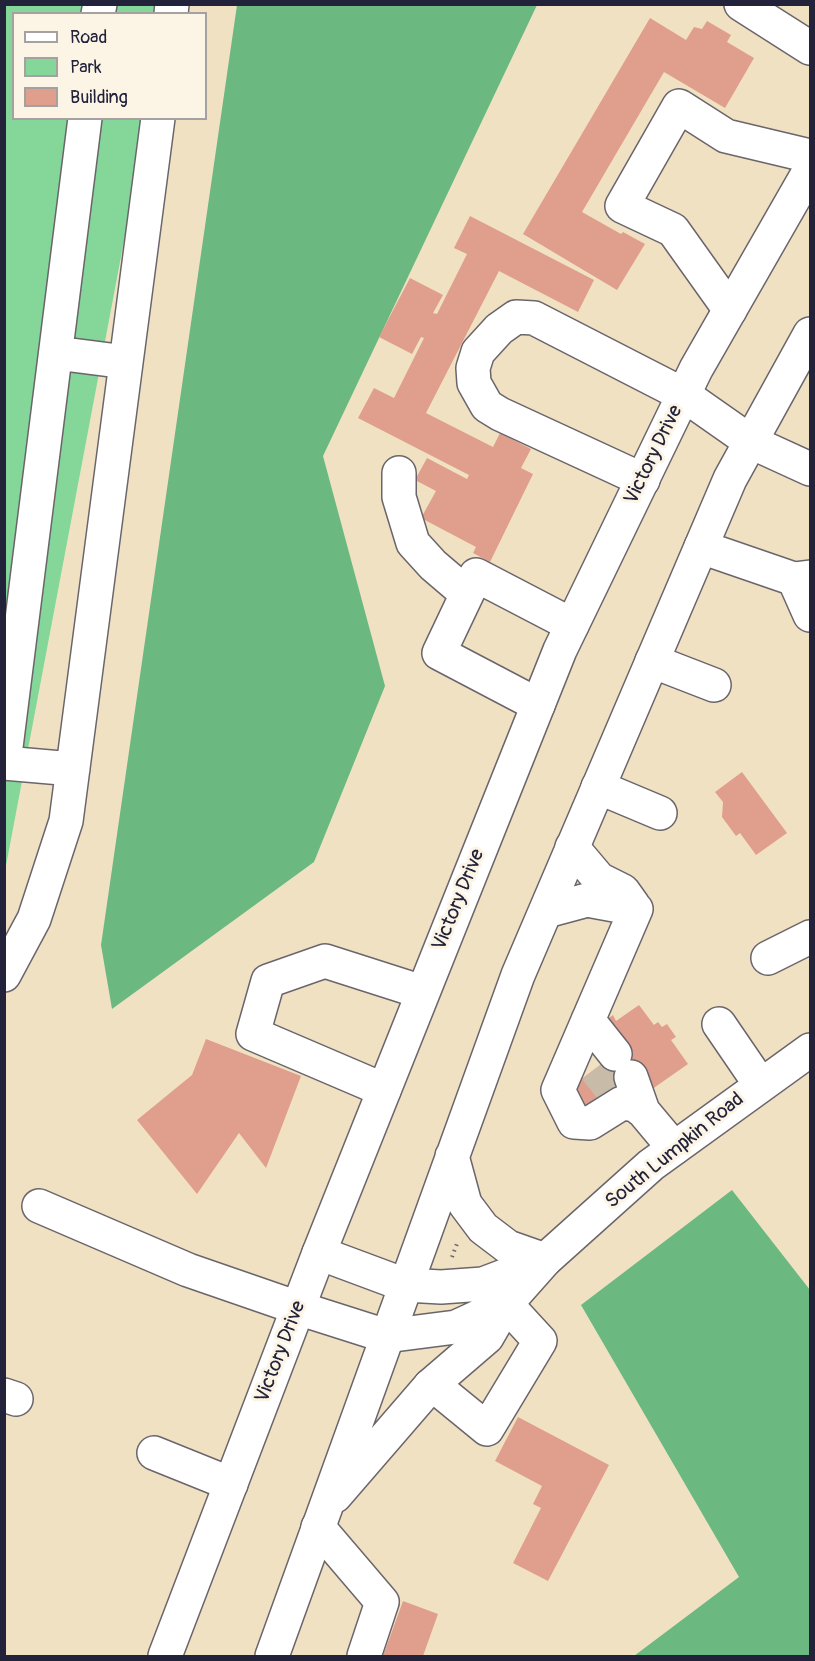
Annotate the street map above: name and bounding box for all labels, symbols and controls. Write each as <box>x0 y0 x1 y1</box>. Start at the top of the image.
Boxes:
legend <box>12 12 207 120</box>
text: Road <box>70 26 107 49</box>
text: Park <box>70 56 102 79</box>
text: Building <box>70 86 128 109</box>
street label: Victory Drive <box>620 402 688 508</box>
street label: Victory Drive <box>428 846 490 954</box>
street label: South Lumpkin Road <box>601 1088 749 1214</box>
street label: Victory Drive <box>251 1298 311 1406</box>

